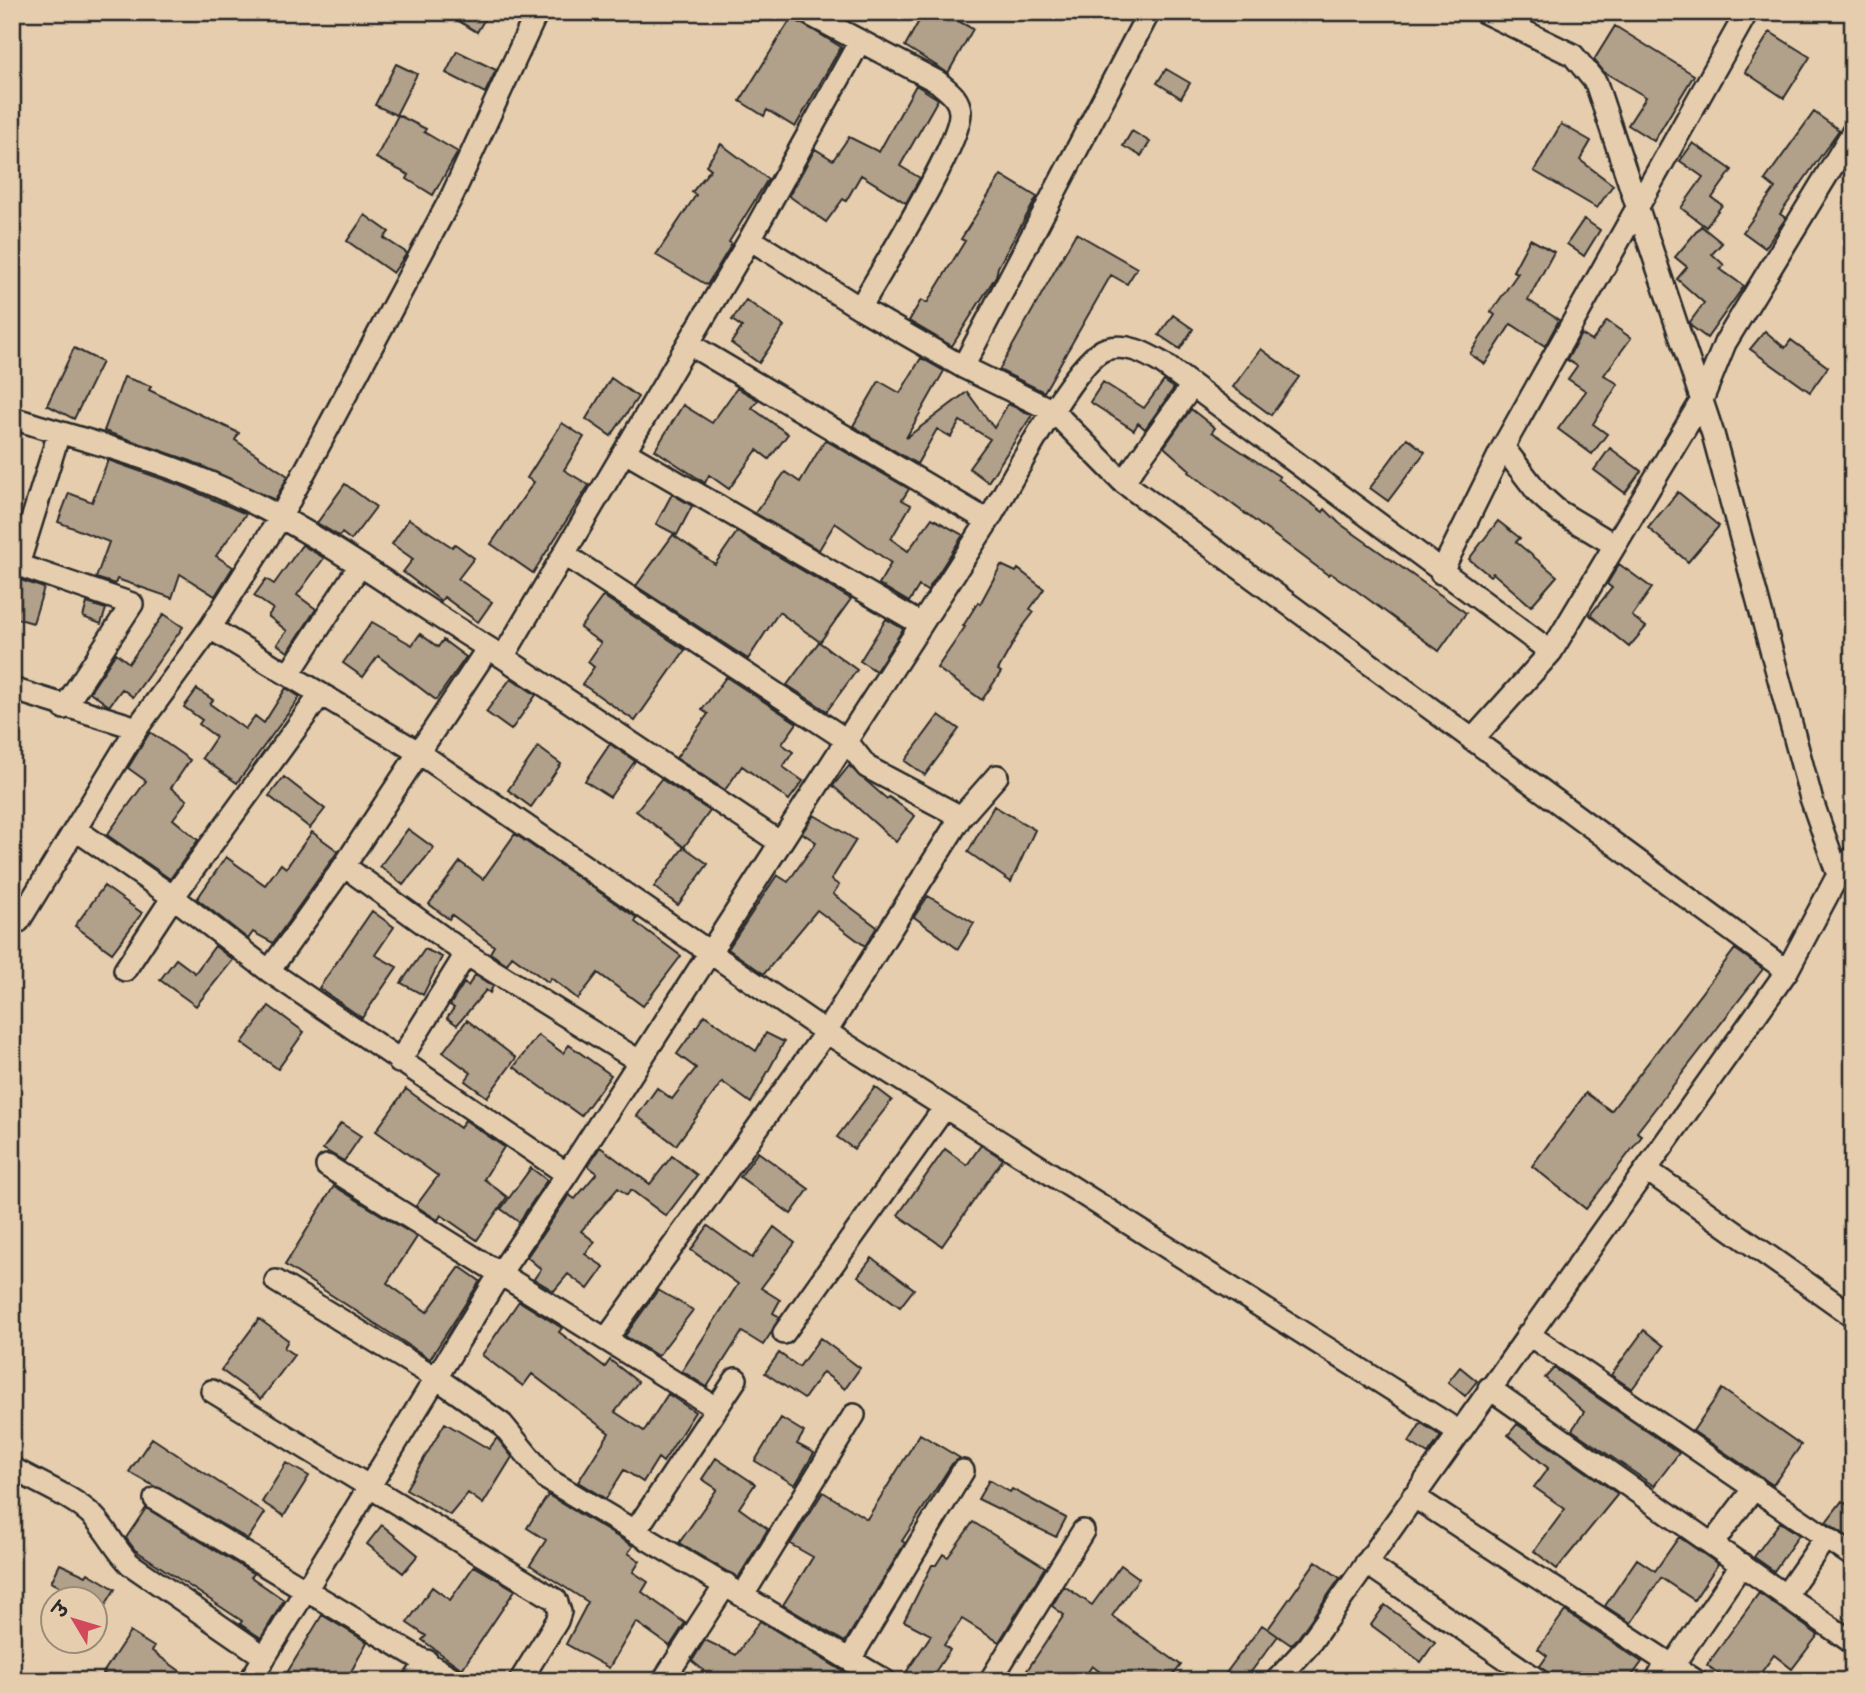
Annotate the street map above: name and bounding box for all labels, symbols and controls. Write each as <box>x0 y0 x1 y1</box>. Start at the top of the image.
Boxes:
north arrow <box>38 1584 108 1654</box>
text: उ <box>43 1593 79 1627</box>

